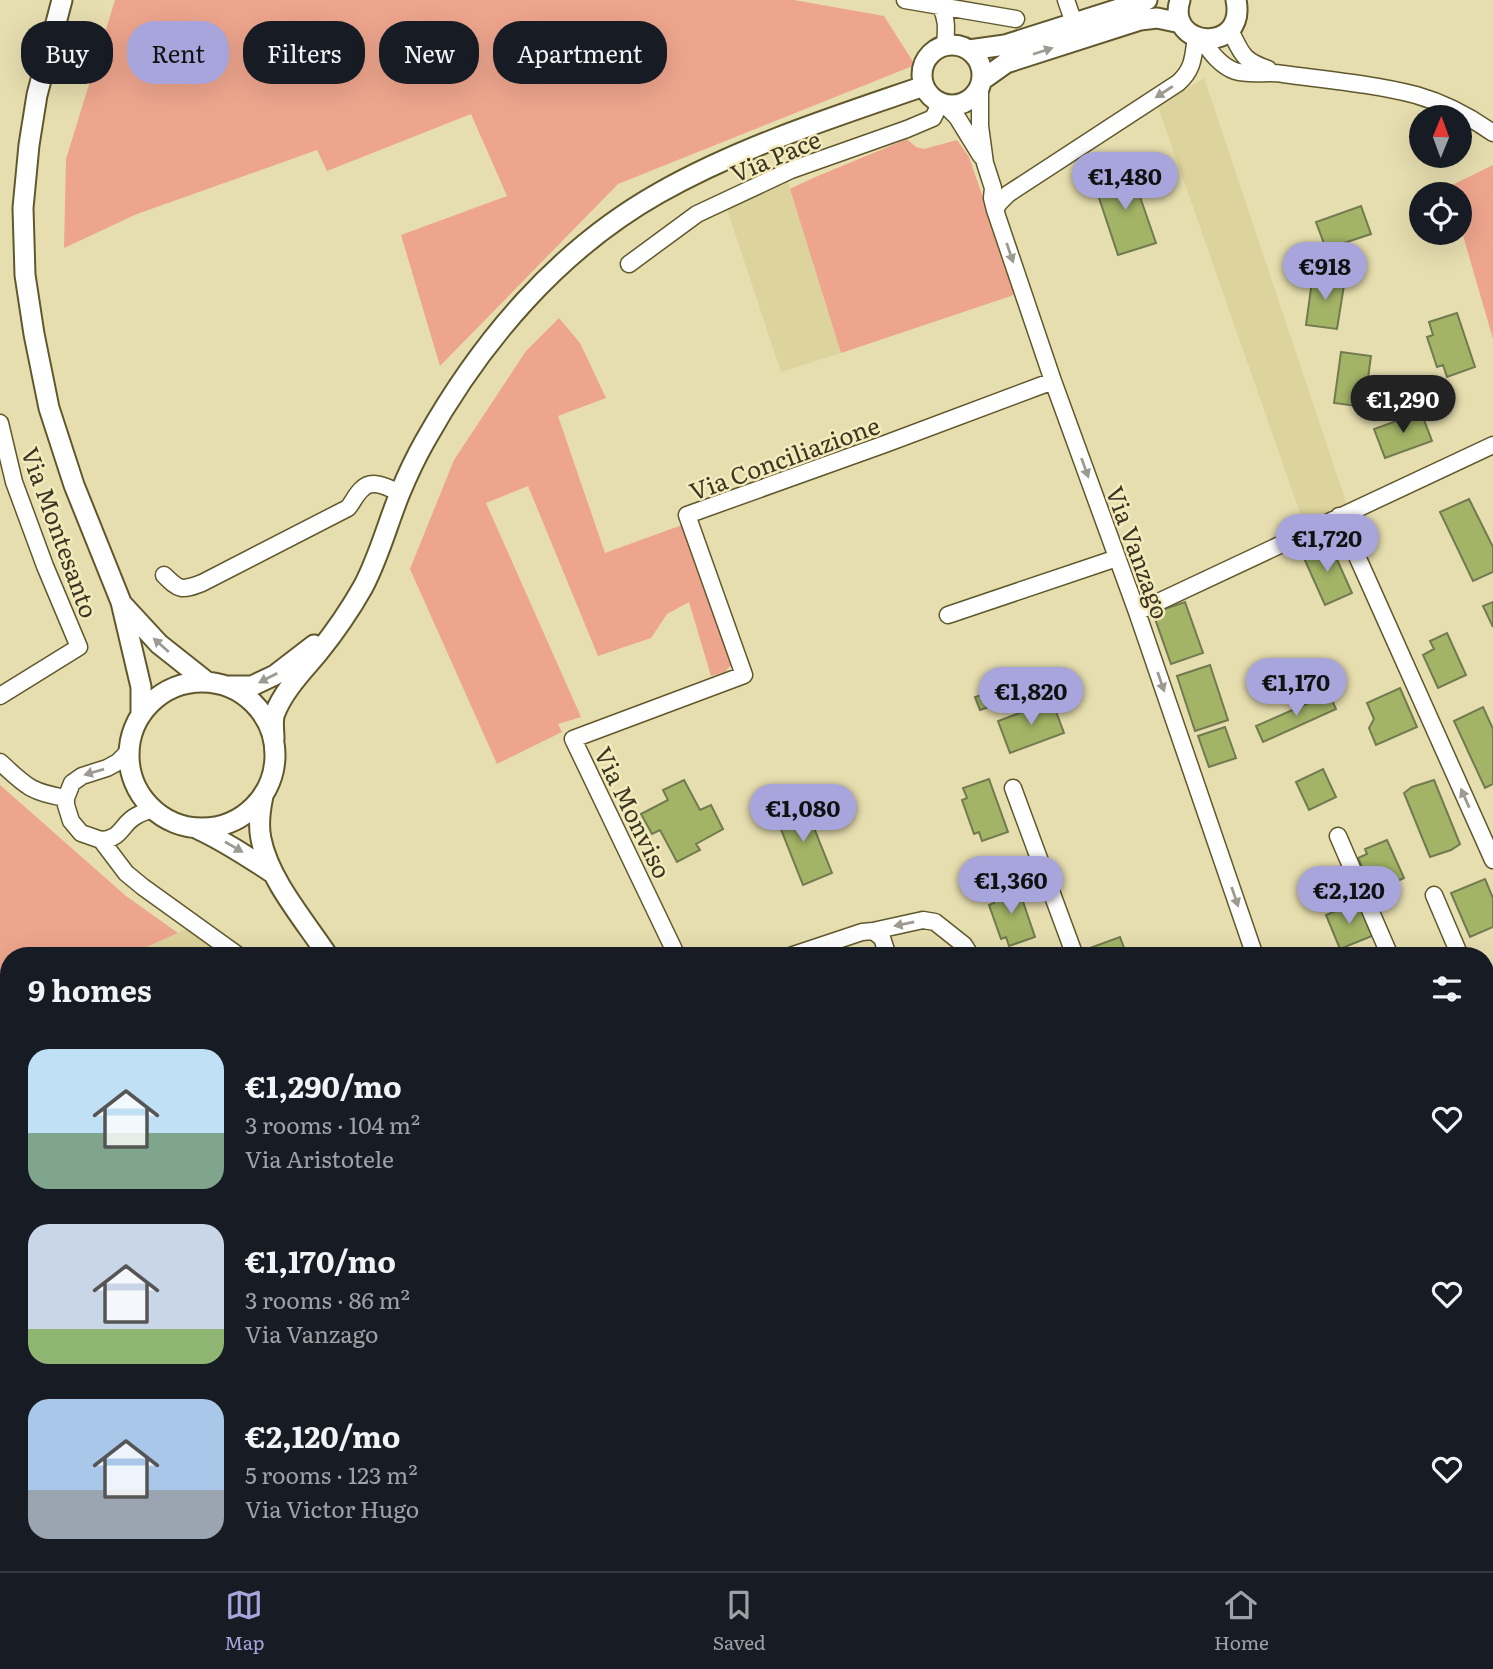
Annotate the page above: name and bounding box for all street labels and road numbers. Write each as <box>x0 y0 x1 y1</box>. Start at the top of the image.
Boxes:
street label: Via Pace <box>725 120 825 190</box>
street label: Via Conciliazione <box>684 406 884 508</box>
street label: Via Montesanto <box>14 442 108 622</box>
street label: Via Vanzago <box>1099 481 1179 623</box>
street label: Via Monviso <box>587 740 681 884</box>

